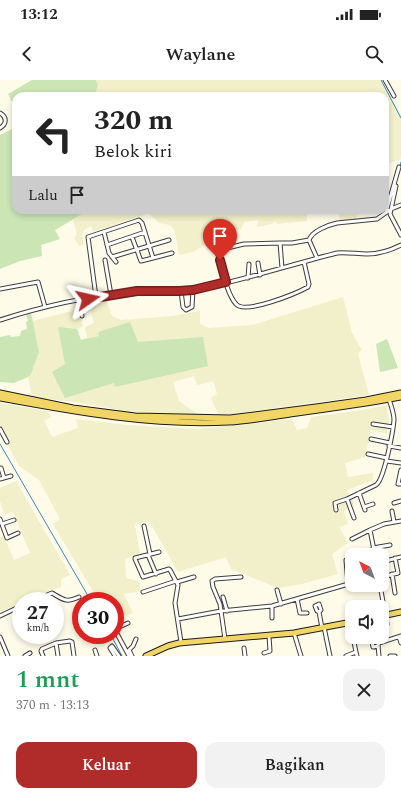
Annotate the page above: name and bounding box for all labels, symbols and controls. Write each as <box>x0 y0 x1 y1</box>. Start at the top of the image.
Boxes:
text: 13:12 <box>20 3 58 26</box>
text: Waylane <box>166 41 235 68</box>
icon: back <box>16 43 38 65</box>
icon: search <box>363 43 385 65</box>
text: 320 m <box>94 99 173 142</box>
icon: left <box>28 108 80 160</box>
text: Belok kiri <box>94 138 172 165</box>
text: Lalu <box>28 184 58 207</box>
icon: arrive <box>66 184 88 206</box>
pin <box>203 219 237 260</box>
icon: arrive <box>209 225 231 247</box>
position arrow <box>67 278 109 320</box>
north arrow <box>345 548 389 592</box>
map controls <box>345 548 389 644</box>
speed limit sign: 30 <box>72 592 124 644</box>
text: 27 <box>27 598 49 628</box>
button: sound <box>345 600 389 644</box>
text: km/h <box>27 620 49 636</box>
text: 1 mnt <box>16 662 80 698</box>
button: close <box>343 669 385 711</box>
text: 370 m · 13:13 <box>16 695 89 715</box>
button: Keluar <box>16 742 197 788</box>
button: Bagikan <box>205 742 385 788</box>

